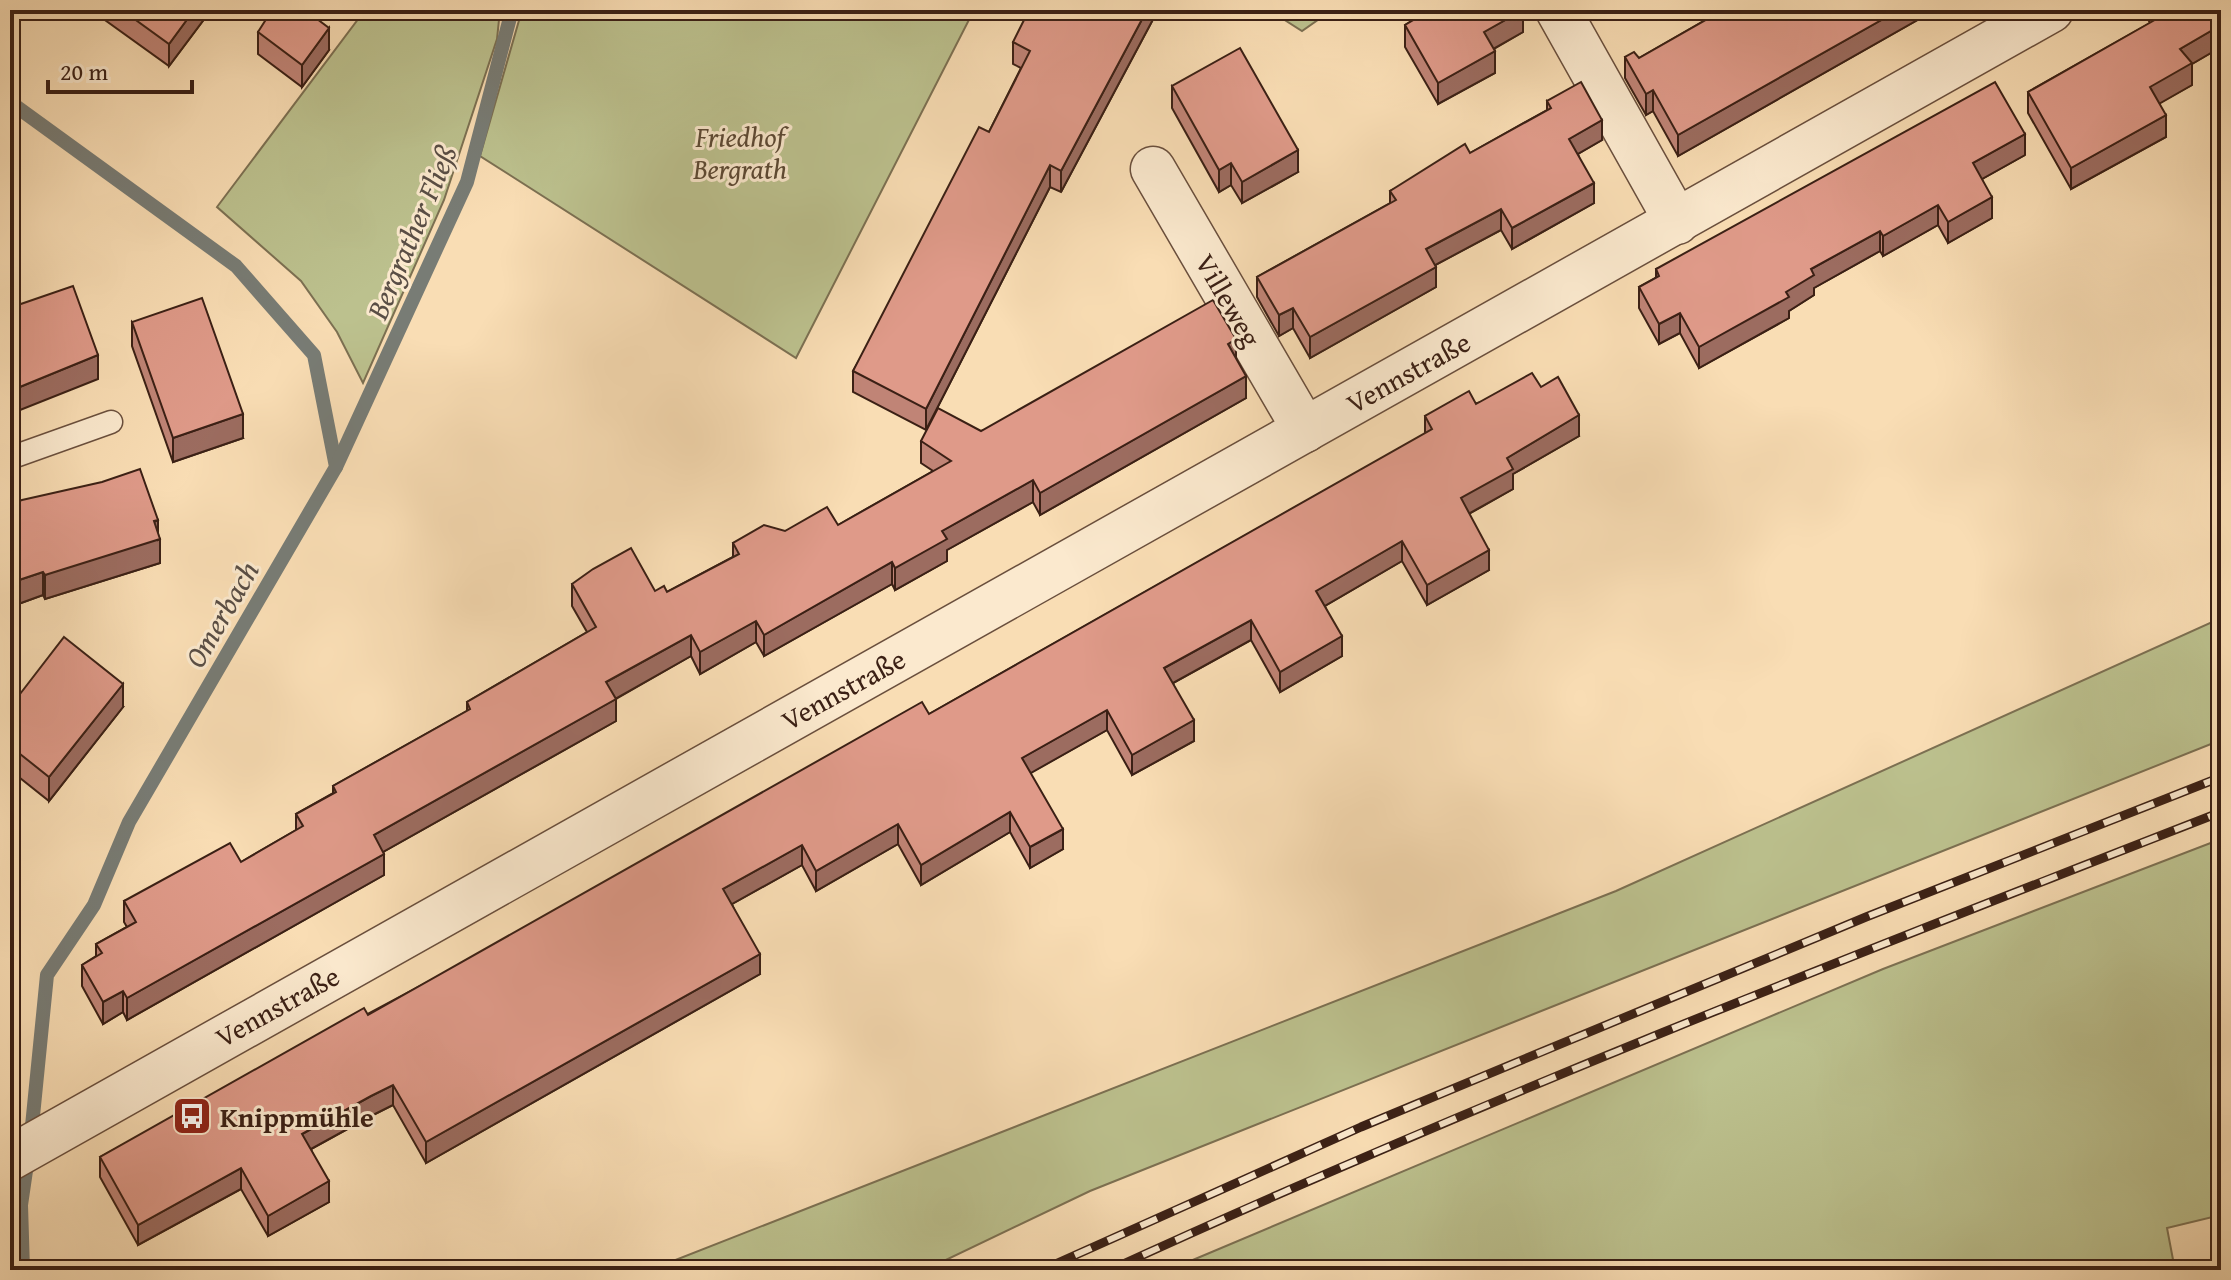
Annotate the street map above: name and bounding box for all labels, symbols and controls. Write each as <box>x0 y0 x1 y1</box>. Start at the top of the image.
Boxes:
scale bar <box>48 44 192 94</box>
text: 20 m <box>60 54 108 89</box>
park label: Friedhof Bergrath <box>692 116 789 189</box>
water label: Bergrather Fließ <box>354 138 467 327</box>
street label: Villeweg <box>1186 246 1272 354</box>
street label: Vennstraße <box>1338 321 1478 423</box>
water label: Omerbach <box>173 552 269 676</box>
street label: Vennstraße <box>773 638 913 740</box>
street label: Vennstraße <box>207 955 347 1057</box>
bus stop icon: Knippmühle <box>171 1095 213 1137</box>
place label: Knippmühle <box>220 1096 374 1137</box>

